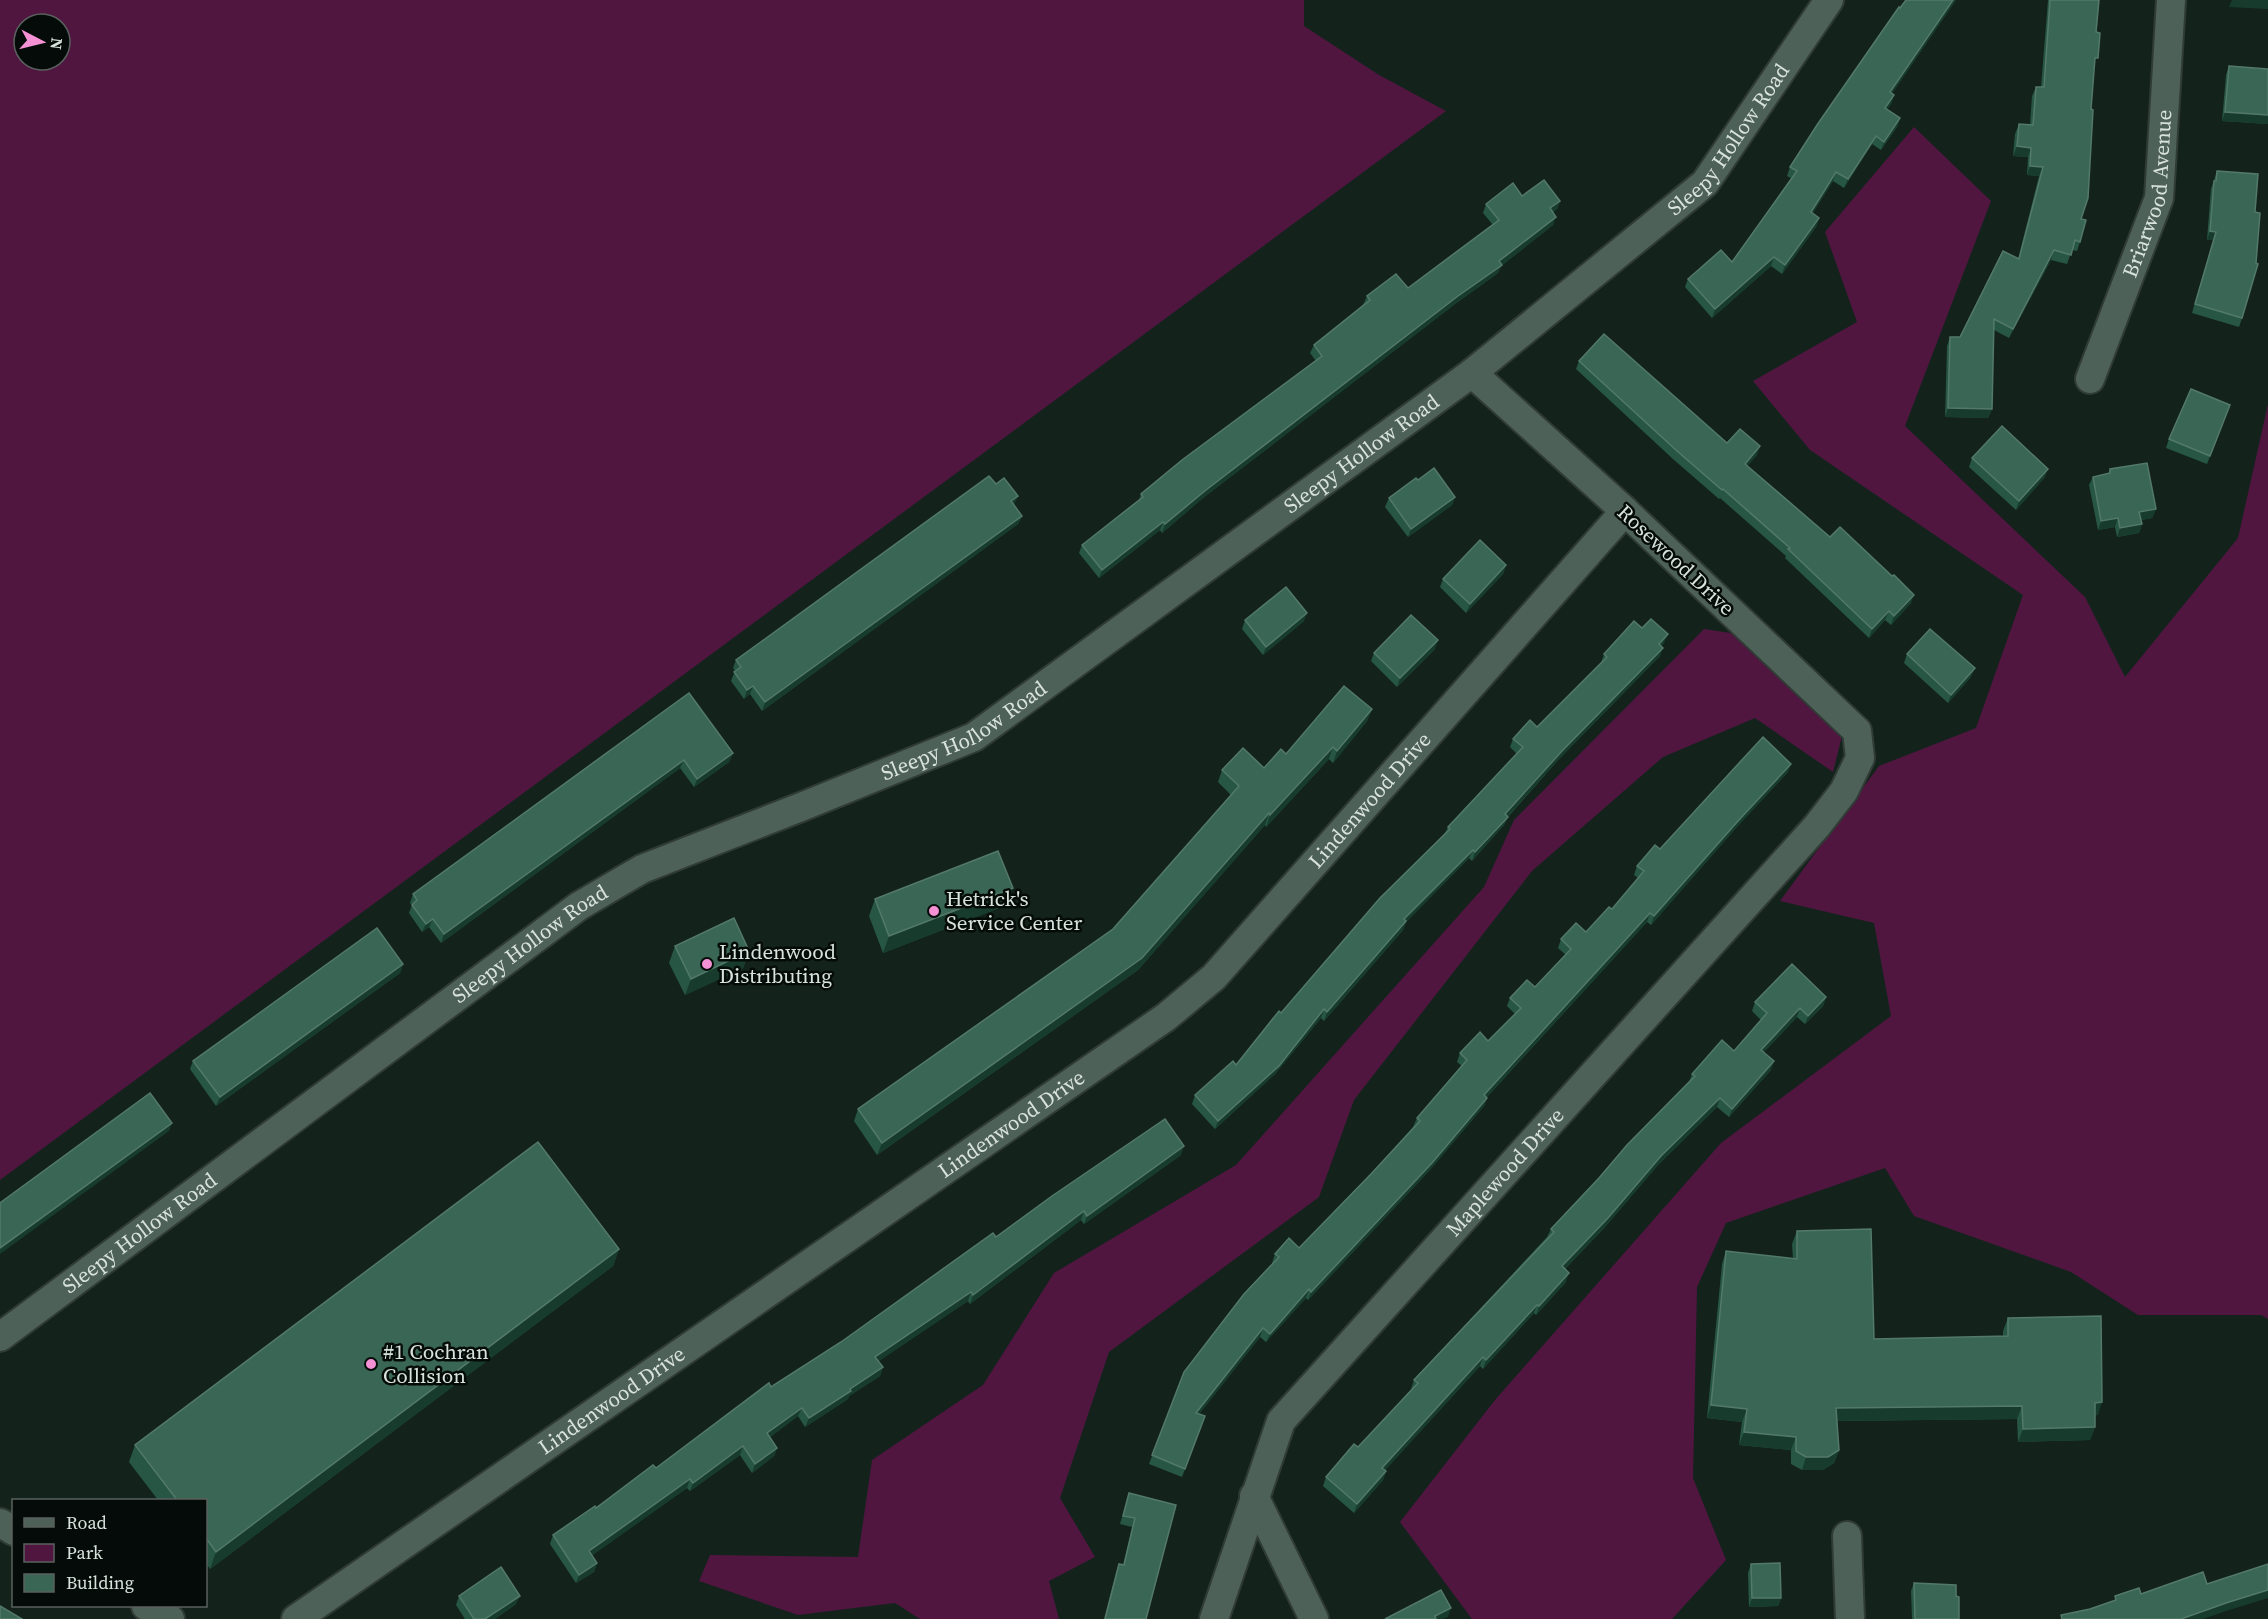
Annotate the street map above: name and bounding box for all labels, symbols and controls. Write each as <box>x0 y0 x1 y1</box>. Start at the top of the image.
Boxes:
north arrow <box>12 12 72 72</box>
text: N <box>45 37 69 51</box>
street label: Sleepy Hollow Road <box>1661 58 1796 222</box>
street label: Briarwood Avenue <box>2115 109 2178 281</box>
street label: Sleepy Hollow Road <box>1278 387 1445 520</box>
street label: Rosewood Drive <box>1611 498 1741 622</box>
street label: Sleepy Hollow Road <box>877 674 1052 787</box>
street label: Lindenwood Drive <box>1302 726 1437 874</box>
street label: Sleepy Hollow Road <box>446 877 613 1010</box>
place label: Hetrick's Service Center <box>946 884 1082 937</box>
marker: Hetrick's Service Center <box>927 904 941 918</box>
place label: Lindenwood Distributing <box>719 937 836 990</box>
marker: Lindenwood Distributing <box>700 957 714 971</box>
street label: Lindenwood Drive <box>932 1063 1090 1185</box>
street label: Maplewood Drive <box>1439 1101 1570 1242</box>
street label: Sleepy Hollow Road <box>56 1166 223 1300</box>
place label: #1 Cochran Collision <box>383 1337 489 1390</box>
street label: Lindenwood Drive <box>532 1339 691 1461</box>
marker: #1 Cochran Collision <box>364 1357 378 1371</box>
legend <box>12 1499 207 1607</box>
text: Road <box>66 1510 107 1535</box>
text: Park <box>66 1540 103 1565</box>
text: Building <box>66 1570 134 1595</box>

